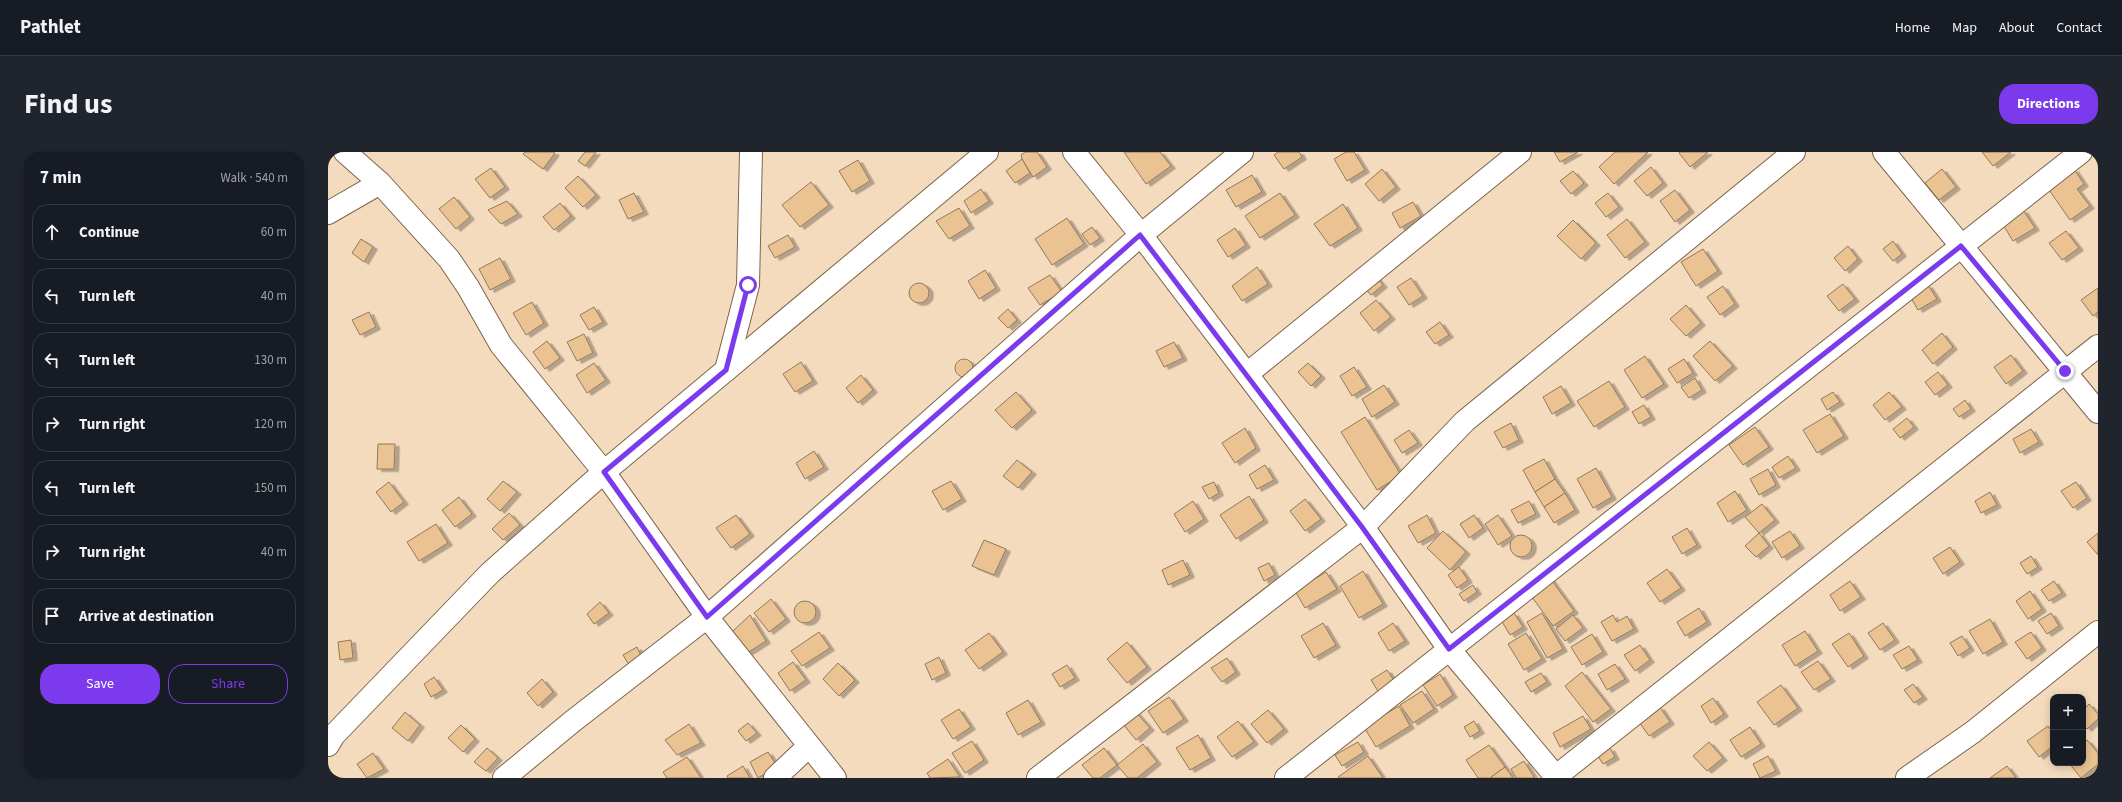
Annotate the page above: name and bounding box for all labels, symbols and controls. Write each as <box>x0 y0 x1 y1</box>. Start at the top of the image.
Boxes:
text: Pathlet <box>20 14 81 41</box>
text: Home <box>1895 18 1930 38</box>
text: Map <box>1952 18 1977 38</box>
text: About <box>1999 18 2034 38</box>
text: Contact <box>2056 18 2102 38</box>
text: Find us <box>24 84 112 124</box>
button: Directions <box>1999 84 2098 124</box>
text: 7 min <box>40 166 81 190</box>
text: Walk · 540 m <box>220 169 288 187</box>
icon: ahead <box>41 221 63 243</box>
text: Continue <box>79 222 139 243</box>
text: 60 m <box>261 223 287 241</box>
route start <box>739 276 757 294</box>
icon: left <box>41 285 63 307</box>
text: Turn left <box>79 286 135 307</box>
text: 40 m <box>261 287 287 305</box>
icon: left <box>41 349 63 371</box>
text: Turn left <box>79 350 135 371</box>
text: 130 m <box>254 351 287 369</box>
route end <box>2056 362 2074 380</box>
icon: right <box>41 413 63 435</box>
text: Turn right <box>79 414 145 435</box>
text: 120 m <box>254 415 287 433</box>
icon: left <box>41 477 63 499</box>
text: Turn left <box>79 478 135 499</box>
text: 150 m <box>254 479 287 497</box>
icon: right <box>41 541 63 563</box>
text: Turn right <box>79 542 145 563</box>
text: 40 m <box>261 543 287 561</box>
icon: arrive <box>41 605 63 627</box>
text: Arrive at destination <box>79 606 214 627</box>
button: Save <box>40 664 160 704</box>
button: Share <box>168 664 288 704</box>
map controls <box>2050 694 2086 766</box>
button: + <box>2050 694 2086 730</box>
button: − <box>2050 730 2086 766</box>

